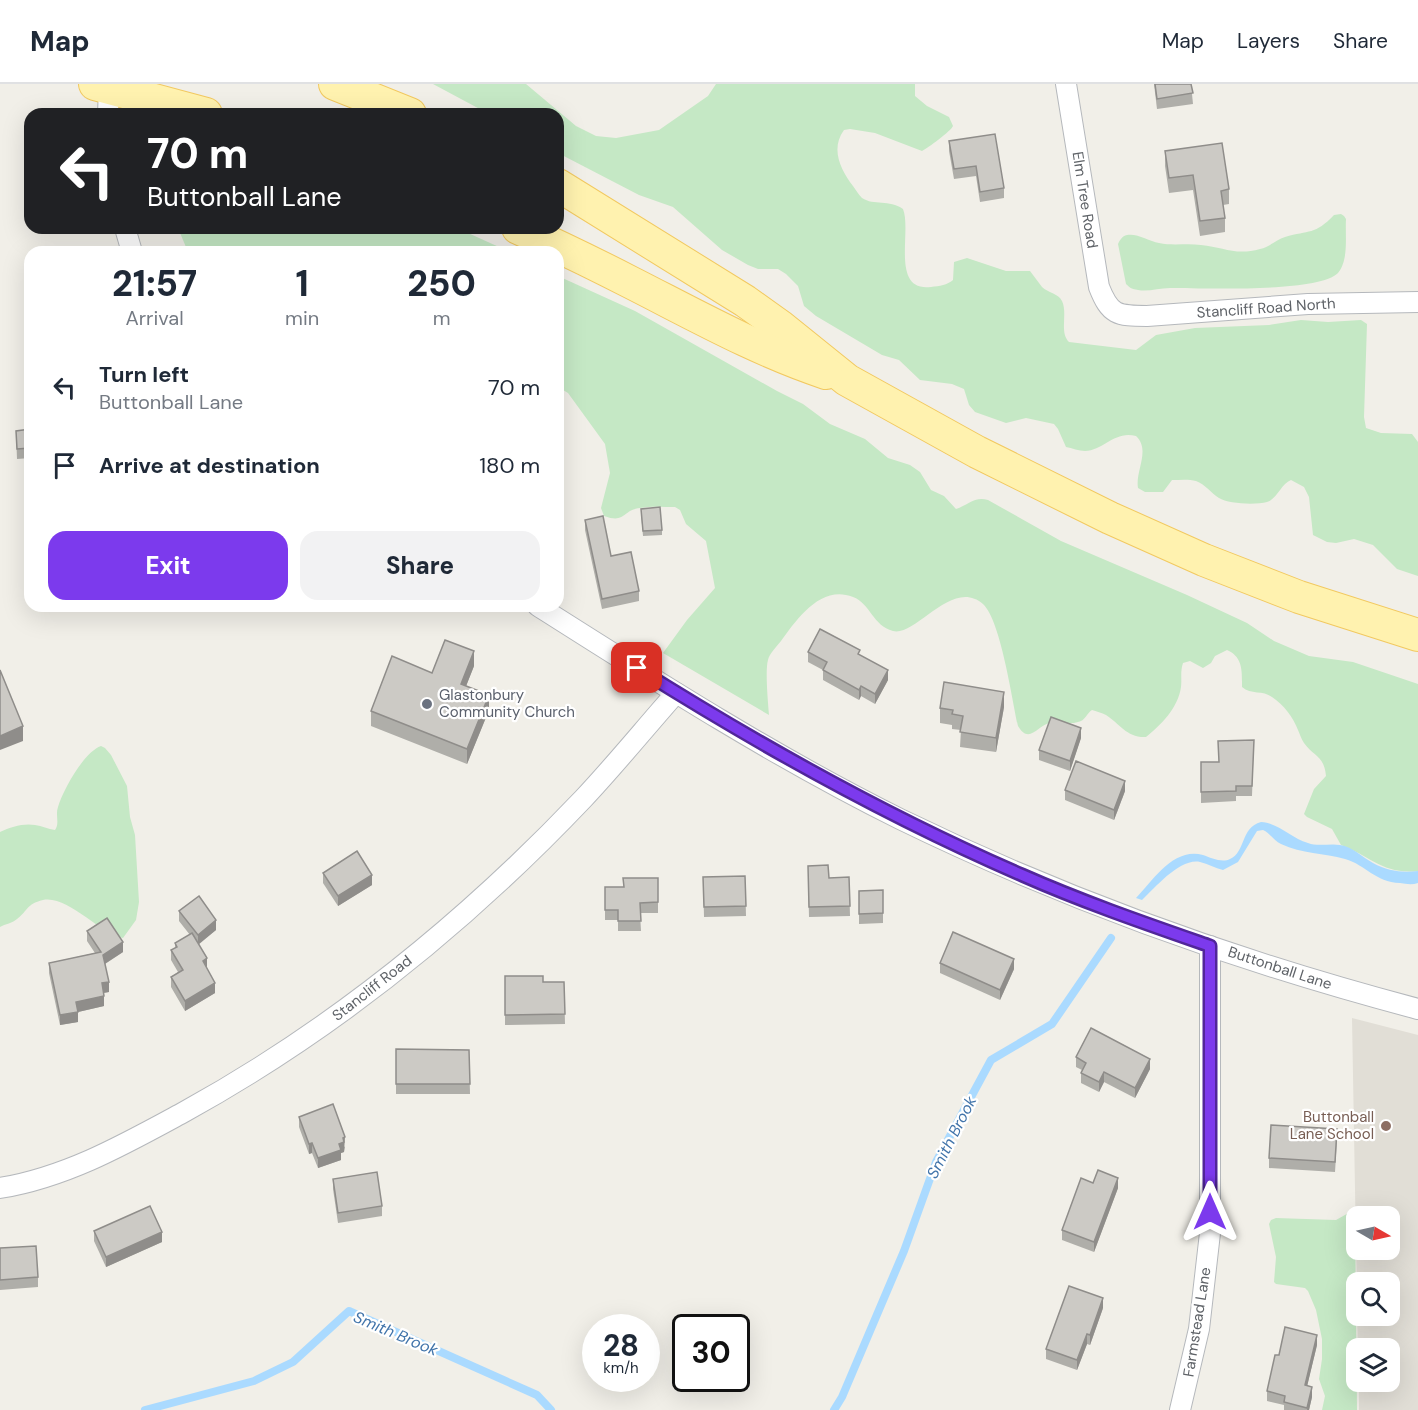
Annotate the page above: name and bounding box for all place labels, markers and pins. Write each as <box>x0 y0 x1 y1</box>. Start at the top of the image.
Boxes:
pin <box>611 642 662 693</box>
place label: Glastonbury Community Church <box>439 685 575 722</box>
marker: Glastonbury Community Church <box>420 697 434 711</box>
place label: Buttonball Lane School <box>1290 1107 1374 1144</box>
marker: Buttonball Lane School <box>1379 1119 1393 1133</box>

